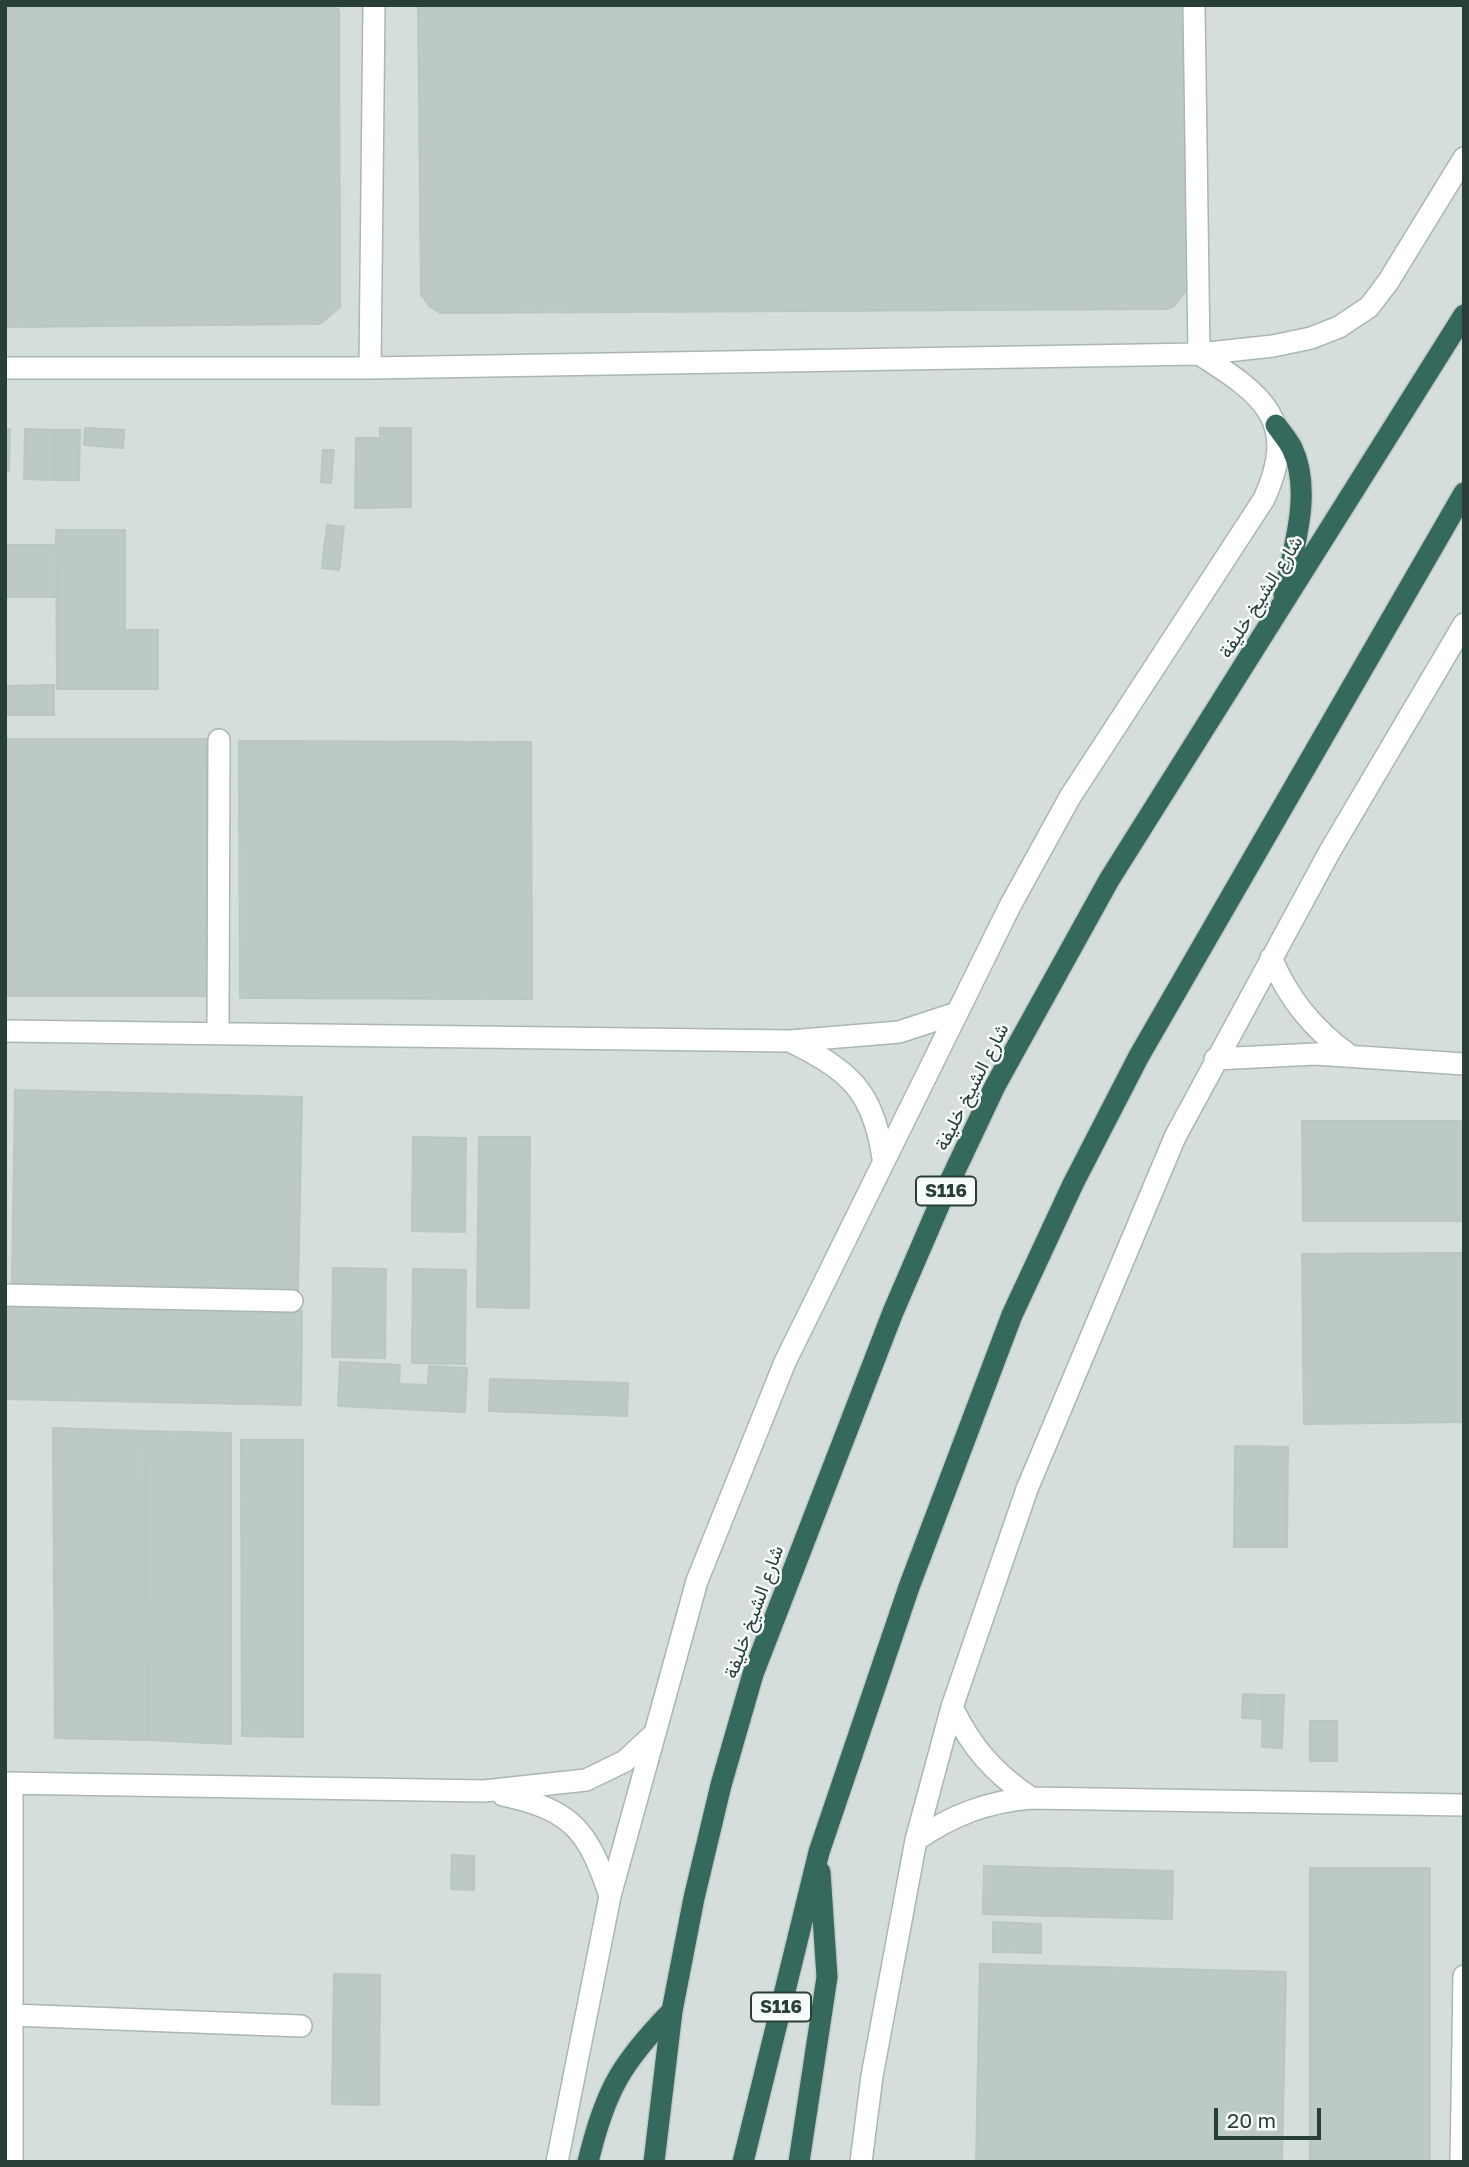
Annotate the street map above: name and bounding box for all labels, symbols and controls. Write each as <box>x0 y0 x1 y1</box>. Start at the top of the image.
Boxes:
street label: شارع الشيخ خليفة <box>1214 532 1308 662</box>
street label: شارع الشيخ خليفة <box>930 1020 1014 1154</box>
road number: S116 <box>916 1176 976 1206</box>
street label: شارع الشيخ خليفة <box>719 1543 789 1681</box>
road number: S116 <box>751 1993 811 2022</box>
scale bar <box>1217 2094 1324 2138</box>
text: 20 m <box>1227 2107 1276 2133</box>

